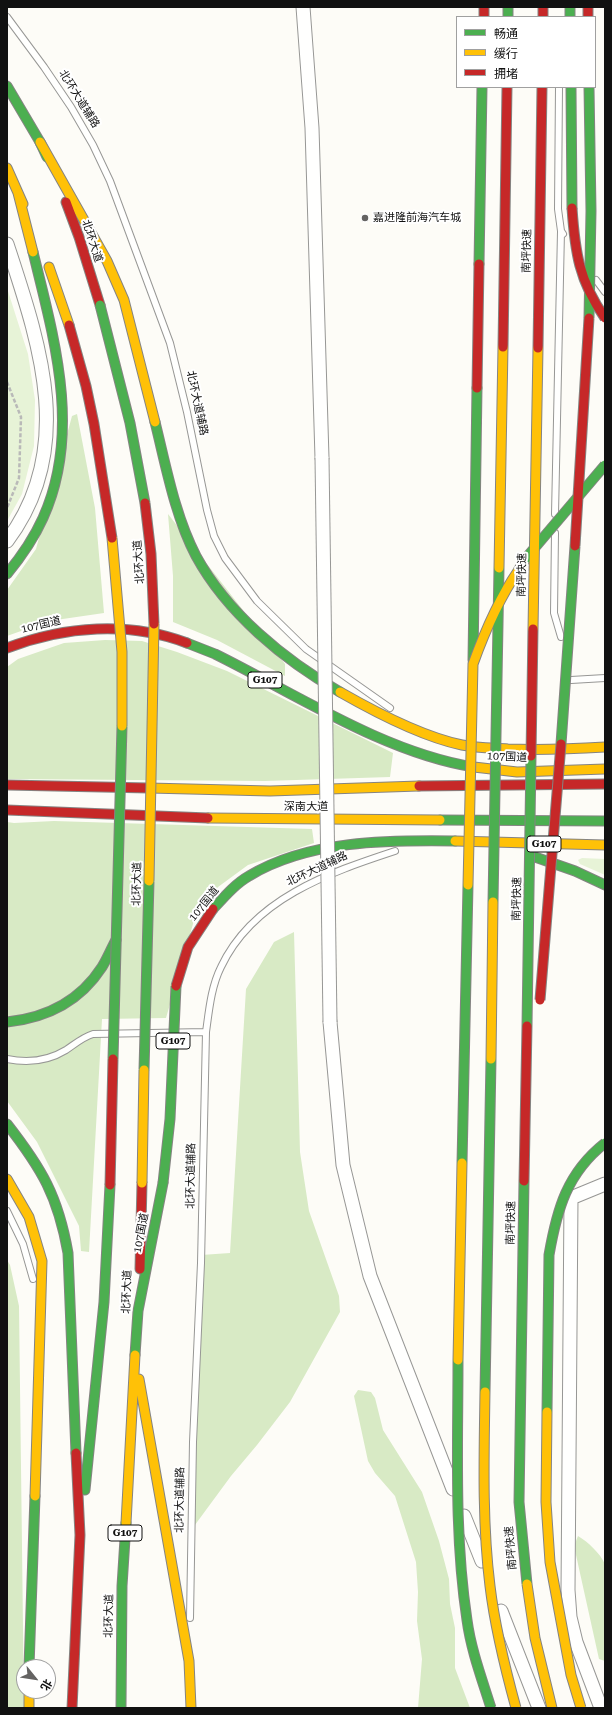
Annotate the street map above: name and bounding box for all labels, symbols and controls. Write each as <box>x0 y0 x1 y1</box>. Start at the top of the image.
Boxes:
legend <box>456 16 596 88</box>
text: 畅通 <box>494 27 518 41</box>
text: 缓行 <box>494 47 518 61</box>
text: 拥堵 <box>494 67 518 81</box>
street label: 北环大道辅路 <box>56 68 102 130</box>
place label: 嘉进隆前海汽车城 <box>373 211 461 225</box>
marker: 嘉进隆前海汽车城 <box>360 213 370 223</box>
street label: 北环大道 <box>79 218 105 264</box>
street label: 南坪快速 <box>520 229 534 273</box>
street label: 北环大道辅路 <box>184 369 210 437</box>
street label: 北环大道 <box>131 540 147 584</box>
street label: 南坪快速 <box>515 553 529 597</box>
street label: 107国道 <box>20 614 62 636</box>
road number: G107 <box>248 672 282 688</box>
street label: 107国道 <box>486 749 528 765</box>
street label: 深南大道 <box>284 800 328 814</box>
road number: G107 <box>527 836 561 852</box>
street label: 北环大道辅路 <box>284 849 350 889</box>
street label: 北环大道 <box>130 862 144 906</box>
street label: 南坪快速 <box>510 877 524 921</box>
street label: 107国道 <box>186 884 222 924</box>
road number: G107 <box>156 1033 190 1049</box>
street label: 北环大道辅路 <box>184 1143 198 1209</box>
street label: 南坪快速 <box>504 1201 518 1245</box>
street label: 107国道 <box>131 1212 151 1254</box>
street label: 北环大道 <box>120 1270 134 1314</box>
street label: 北环大道辅路 <box>173 1467 187 1533</box>
road number: G107 <box>108 1525 142 1541</box>
street label: 南坪快速 <box>503 1526 519 1570</box>
street label: 北环大道 <box>102 1594 116 1638</box>
north arrow <box>16 1659 56 1699</box>
text: 北 <box>38 1677 54 1693</box>

